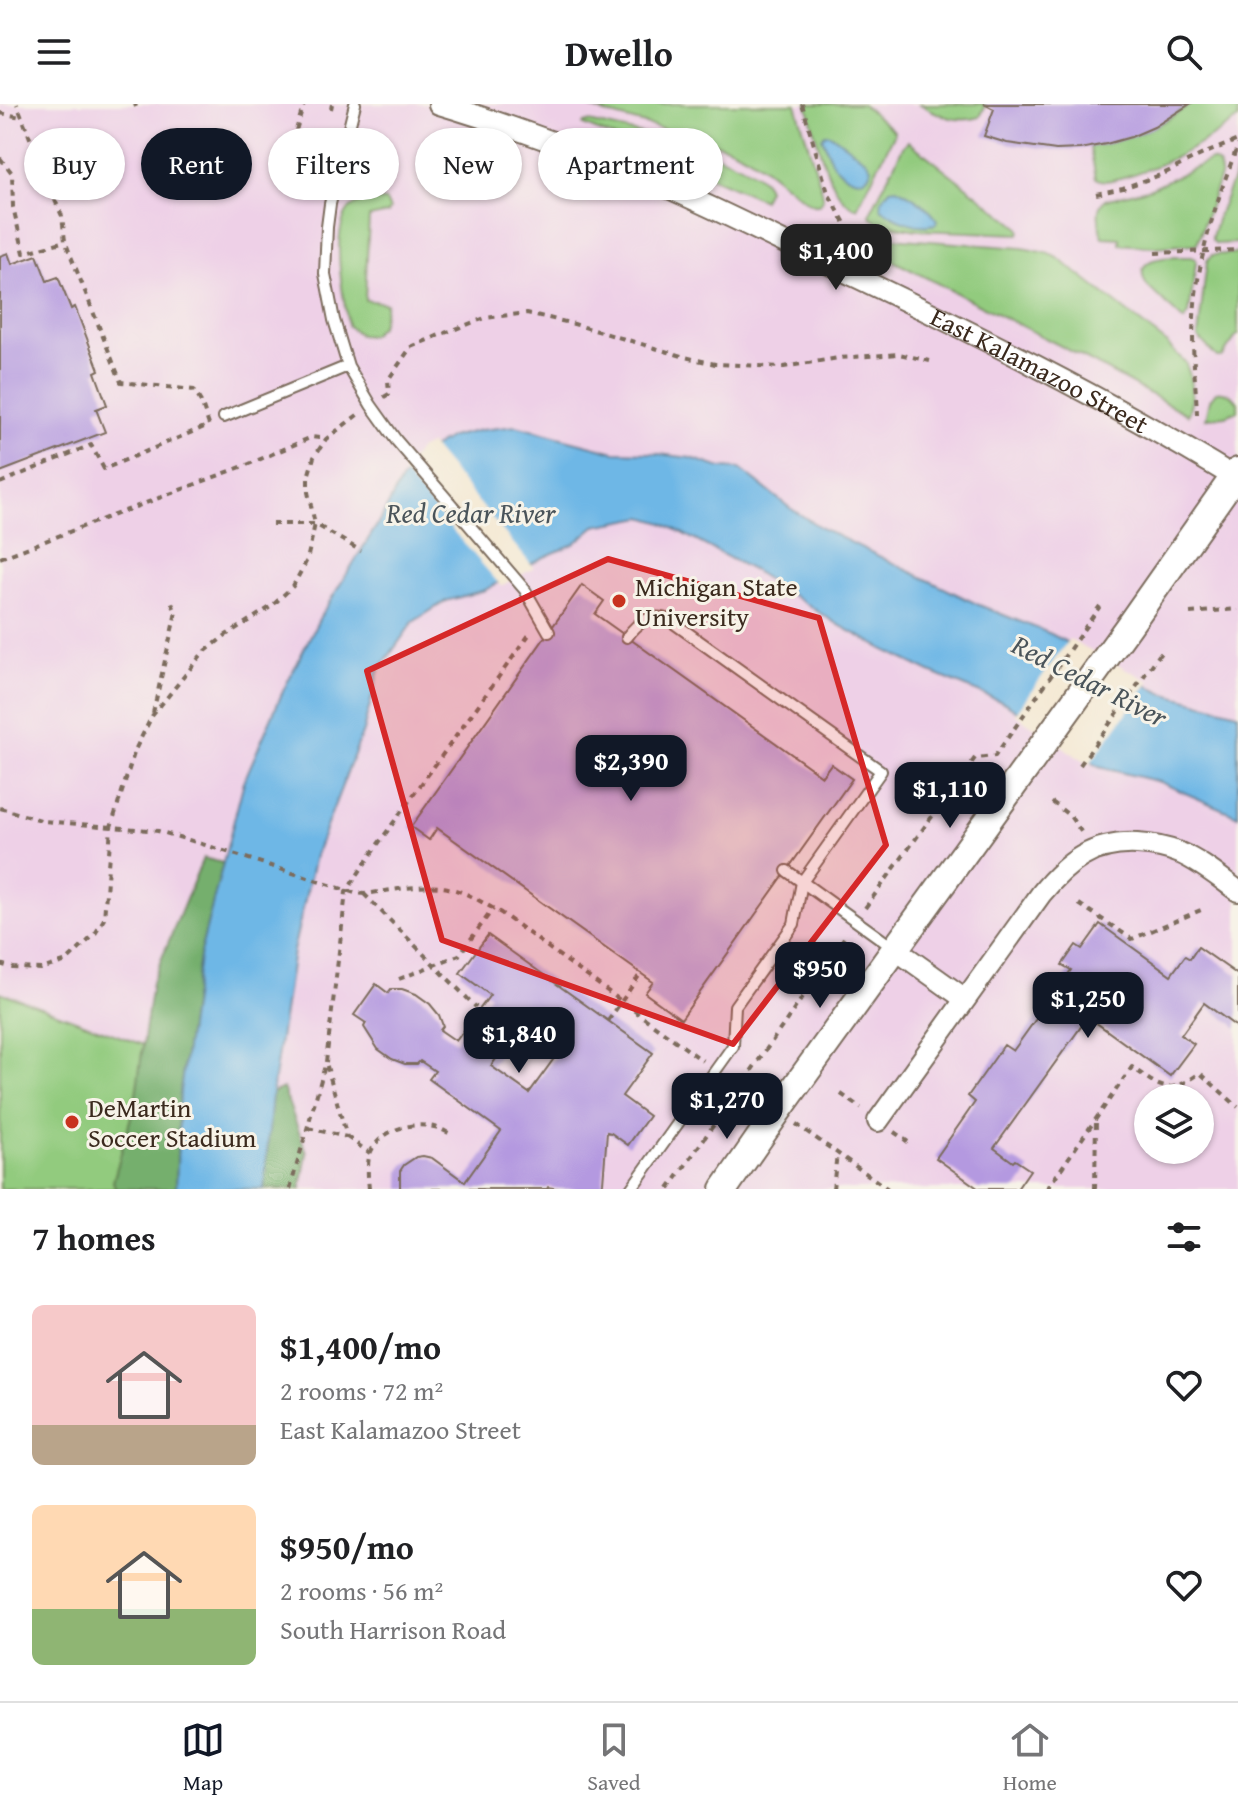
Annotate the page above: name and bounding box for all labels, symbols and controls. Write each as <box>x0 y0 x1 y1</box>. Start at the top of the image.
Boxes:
text: Dwello <box>565 26 673 79</box>
icon: menu <box>32 30 76 74</box>
icon: search <box>1162 30 1206 74</box>
chip: Buy <box>24 128 125 200</box>
chip: Rent <box>141 128 252 200</box>
chip: Filters <box>268 128 399 200</box>
chip: New <box>415 128 522 200</box>
chip: Apartment <box>538 128 723 200</box>
pin: $1,400 <box>771 224 901 292</box>
text: $1,400 <box>799 230 873 269</box>
street label: East Kalamazoo Street <box>924 297 1156 443</box>
water label: Red Cedar River <box>385 492 557 533</box>
place label: Michigan State University <box>635 567 798 636</box>
marker: Michigan State University <box>610 592 628 610</box>
water label: Red Cedar River <box>1004 623 1176 737</box>
pin: $2,390 <box>566 735 696 803</box>
text: $2,390 <box>594 741 668 780</box>
pin: $1,110 <box>885 762 1015 830</box>
text: $1,110 <box>913 768 987 807</box>
pin: $950 <box>773 942 867 1010</box>
text: $950 <box>793 948 847 987</box>
pin: $1,250 <box>1023 972 1153 1040</box>
text: $1,250 <box>1051 978 1125 1017</box>
pin: $1,840 <box>454 1007 584 1075</box>
text: $1,840 <box>482 1013 556 1052</box>
pin: $1,270 <box>662 1073 792 1141</box>
text: $1,270 <box>690 1079 764 1118</box>
map controls <box>1134 1084 1214 1164</box>
button: layers <box>1134 1084 1214 1164</box>
place label: DeMartin Soccer Stadium <box>88 1088 256 1157</box>
marker: DeMartin Soccer Stadium <box>63 1113 81 1131</box>
text: 7 homes <box>32 1213 156 1262</box>
icon: filters <box>1162 1215 1206 1259</box>
text: $1,400/mo <box>280 1322 441 1371</box>
icon: home <box>96 1337 192 1433</box>
icon: heart <box>1162 1363 1206 1407</box>
text: 2 rooms · 72 m² <box>280 1371 443 1410</box>
text: East Kalamazoo Street <box>280 1410 521 1449</box>
text: $950/mo <box>280 1522 414 1571</box>
icon: home <box>96 1537 192 1633</box>
icon: heart <box>1162 1563 1206 1607</box>
text: 2 rooms · 56 m² <box>280 1571 443 1610</box>
text: South Harrison Road <box>280 1610 506 1649</box>
tab: Map <box>181 1718 225 1798</box>
tab: Saved <box>587 1718 641 1798</box>
tab: Home <box>1003 1718 1057 1798</box>

